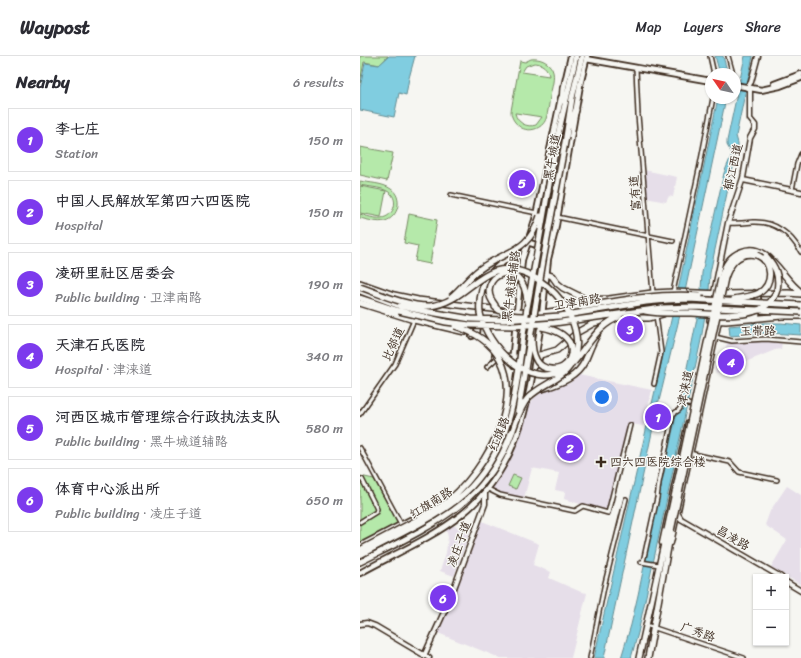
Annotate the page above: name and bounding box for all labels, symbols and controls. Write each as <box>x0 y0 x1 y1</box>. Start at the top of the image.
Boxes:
text: Waypost <box>20 11 90 44</box>
text: Map <box>636 15 661 40</box>
text: Layers <box>683 15 723 40</box>
text: Share <box>745 15 781 40</box>
text: Nearby <box>16 67 70 97</box>
north arrow <box>705 68 741 104</box>
text: 6 results <box>293 71 344 94</box>
text: 李七庄 <box>55 116 100 142</box>
text: 1 <box>27 129 33 152</box>
text: 150 m <box>308 129 343 152</box>
street label: 黑牛城道 <box>537 131 567 183</box>
street label: 郁江西道 <box>717 141 749 194</box>
text: Station <box>55 142 98 165</box>
pin: 5 <box>509 168 535 198</box>
street label: 富有道 <box>623 174 647 212</box>
text: 中国人民解放军第四六四医院 <box>55 188 250 214</box>
text: 2 <box>26 201 34 224</box>
text: 150 m <box>308 201 343 224</box>
text: Hospital <box>55 214 103 237</box>
street label: 黑牛城道辅路 <box>496 249 526 323</box>
text: 凌研里社区居委会 <box>55 260 175 286</box>
text: 3 <box>26 273 34 296</box>
text: 190 m <box>308 273 343 296</box>
text: Public building · 卫津南路 <box>55 286 202 309</box>
street label: 卫津南路 <box>552 287 602 317</box>
pin: 3 <box>617 314 643 344</box>
street label: 玉带路 <box>740 320 776 342</box>
street label: 比邻道 <box>375 323 411 365</box>
text: 天津石氏医院 <box>55 332 145 358</box>
text: 4 <box>26 345 34 368</box>
text: 340 m <box>306 345 343 368</box>
pin: 4 <box>718 347 744 377</box>
text: Hospital · 津涞道 <box>55 358 152 381</box>
street label: 津涞道 <box>670 368 700 408</box>
your location <box>592 387 612 407</box>
pin: 1 <box>645 402 671 432</box>
text: 河西区城市管理综合行政执法支队 <box>55 404 280 430</box>
street label: 红旗路 <box>482 413 516 455</box>
text: 5 <box>26 417 34 440</box>
text: 580 m <box>306 417 343 440</box>
text: Public building · 黑牛城道辅路 <box>55 430 228 453</box>
pin: 2 <box>557 433 583 463</box>
place label: 四六四医院综合楼 <box>610 451 706 473</box>
marker: 四六四医院综合楼 <box>595 456 607 468</box>
text: 体育中心派出所 <box>55 476 160 502</box>
street label: 红旗南路 <box>405 481 457 525</box>
text: 6 <box>26 489 34 512</box>
text: 650 m <box>306 489 343 512</box>
text: Public building · 凌庄子道 <box>55 502 202 525</box>
street label: 凌庄子道 <box>440 518 478 570</box>
street label: 昌凌路 <box>712 519 754 557</box>
map controls <box>753 574 789 646</box>
button: + <box>753 574 789 610</box>
pin: 6 <box>430 583 456 613</box>
button: − <box>753 610 789 646</box>
street label: 广秀路 <box>677 616 719 648</box>

